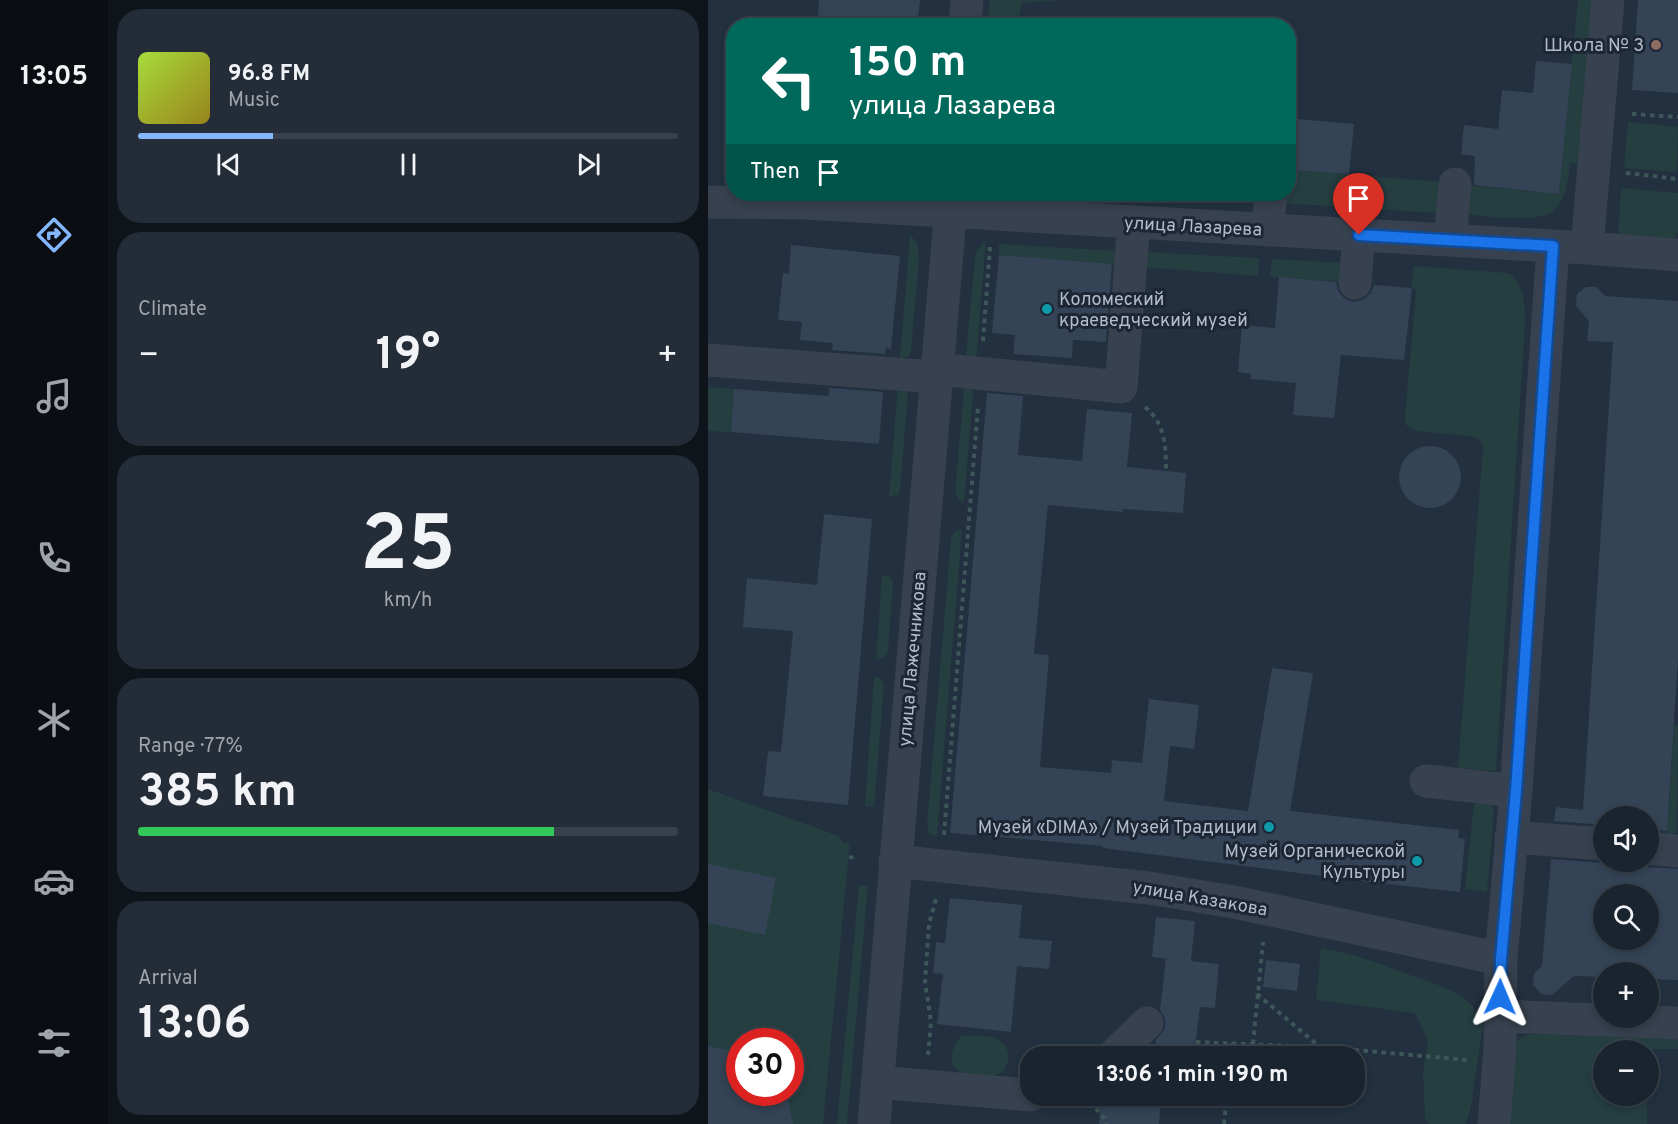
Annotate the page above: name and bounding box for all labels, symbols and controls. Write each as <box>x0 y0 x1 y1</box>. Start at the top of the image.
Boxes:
place label: Школа № 3 <box>1544 35 1644 58</box>
text: 150 m <box>849 38 966 91</box>
marker: Школа № 3 <box>1649 38 1663 52</box>
icon: left <box>750 42 828 120</box>
text: 13:05 <box>20 60 88 94</box>
text: 96.8 FM <box>228 61 310 88</box>
text: Music <box>228 88 280 114</box>
text: улица Лазарева <box>849 90 1056 124</box>
icon: previous <box>212 148 245 181</box>
icon: pause <box>392 148 425 181</box>
icon: next <box>572 148 605 181</box>
icon: arrive <box>812 156 845 189</box>
text: Then <box>750 159 800 186</box>
pin <box>1333 173 1384 235</box>
icon: arrive <box>1342 182 1375 215</box>
street label: улица Лазарева <box>1123 212 1262 243</box>
icon: directions <box>33 214 75 256</box>
place label: Коломеский краеведческий музей <box>1059 289 1248 333</box>
text: Climate <box>138 297 207 323</box>
marker: Коломеский краеведческий музей <box>1040 302 1054 316</box>
text: 19° <box>376 328 440 385</box>
text: − <box>138 336 159 378</box>
text: + <box>657 336 678 378</box>
icon: music <box>33 375 75 417</box>
text: 25 <box>360 499 456 598</box>
icon: phone <box>33 537 75 579</box>
street label: улица Лажечникова <box>894 571 933 748</box>
text: km/h <box>384 588 432 614</box>
icon: climate <box>33 699 75 741</box>
text: Range · 77% <box>138 734 243 760</box>
text: 385 km <box>138 765 297 822</box>
map controls <box>1593 806 1659 1106</box>
button: sound <box>1593 806 1659 872</box>
place label: Музей «DIMA» / Музей Традиции <box>978 817 1257 840</box>
marker: Музей «DIMA» / Музей Традиции <box>1262 820 1276 834</box>
place label: Музей Органической Культуры <box>1224 841 1405 885</box>
marker: Музей Органической Культуры <box>1410 854 1424 868</box>
icon: car <box>33 860 75 902</box>
street label: улица Казакова <box>1130 876 1269 923</box>
button: search <box>1593 884 1659 950</box>
button: + <box>1593 962 1659 1028</box>
position arrow <box>1468 965 1532 1029</box>
text: Arrival <box>138 966 198 992</box>
text: 13:06 <box>138 997 251 1054</box>
icon: filters <box>33 1022 75 1064</box>
speed limit sign: 30 <box>726 1028 804 1106</box>
button: − <box>1593 1040 1659 1106</box>
text: 13:06 · 1 min · 190 m <box>1097 1062 1288 1089</box>

